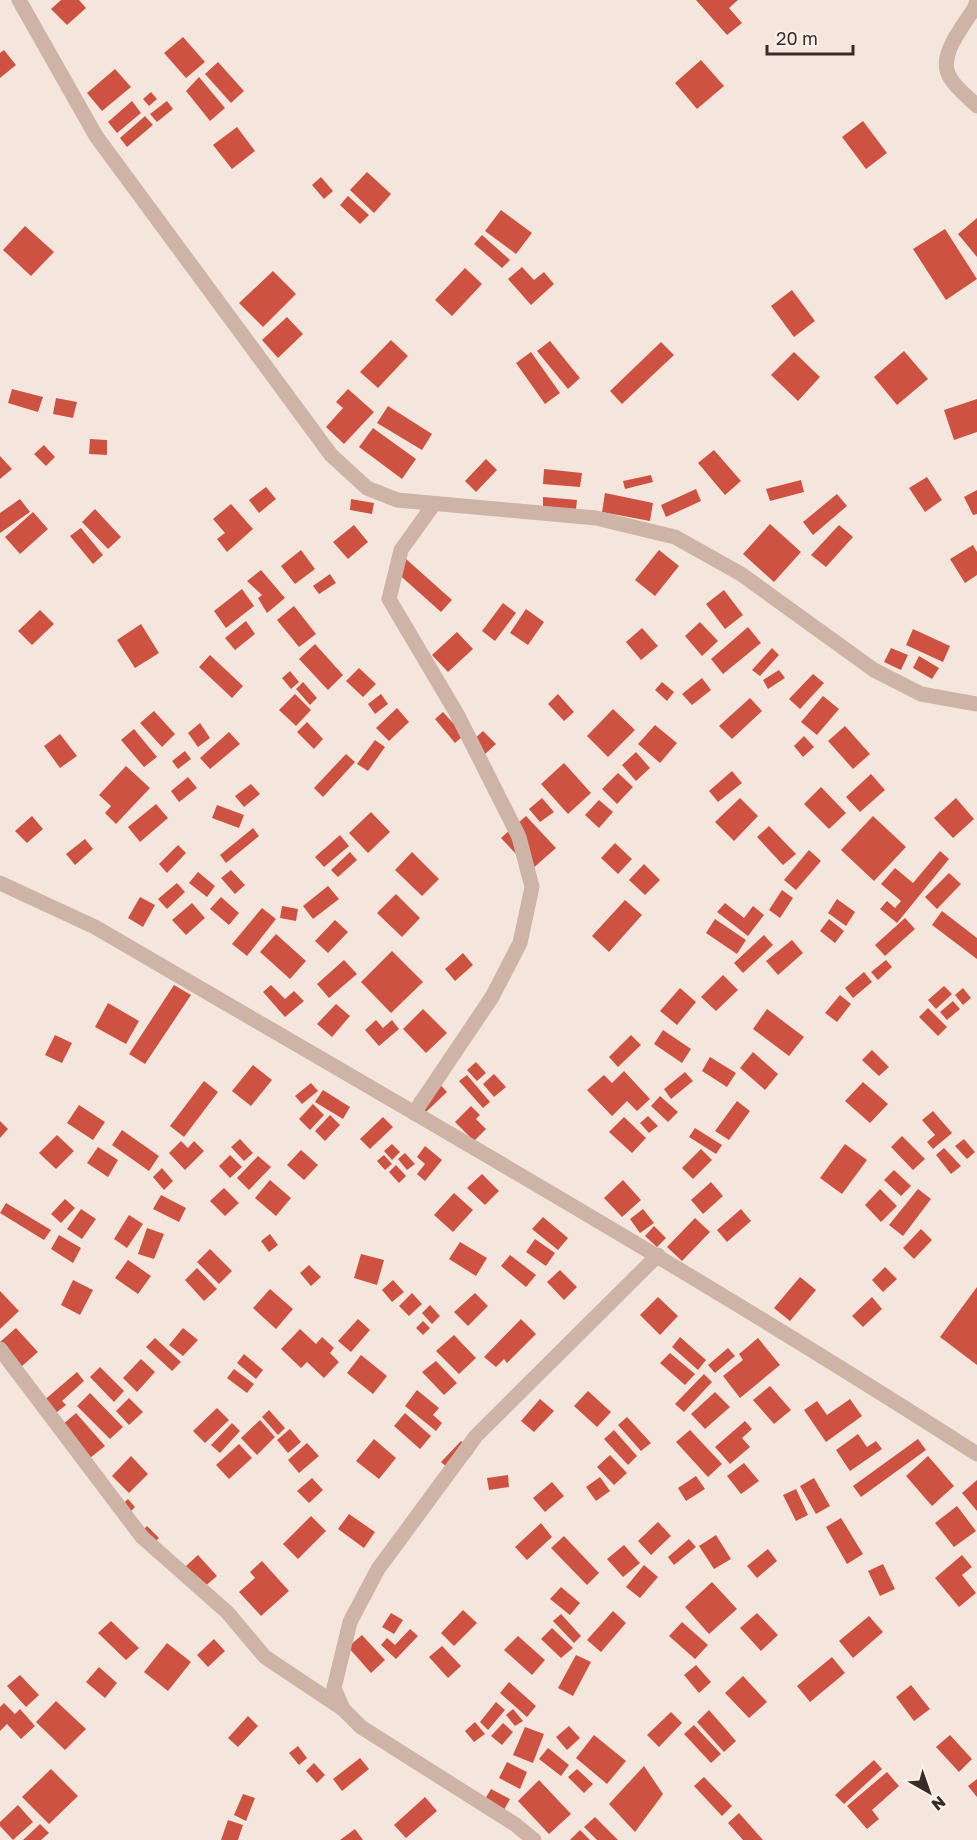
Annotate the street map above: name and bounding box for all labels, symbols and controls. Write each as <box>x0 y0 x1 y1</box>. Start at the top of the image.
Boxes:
scale bar <box>767 18 852 56</box>
text: 20 m <box>776 27 818 49</box>
north arrow <box>899 1762 959 1822</box>
text: N <box>928 1792 950 1815</box>

